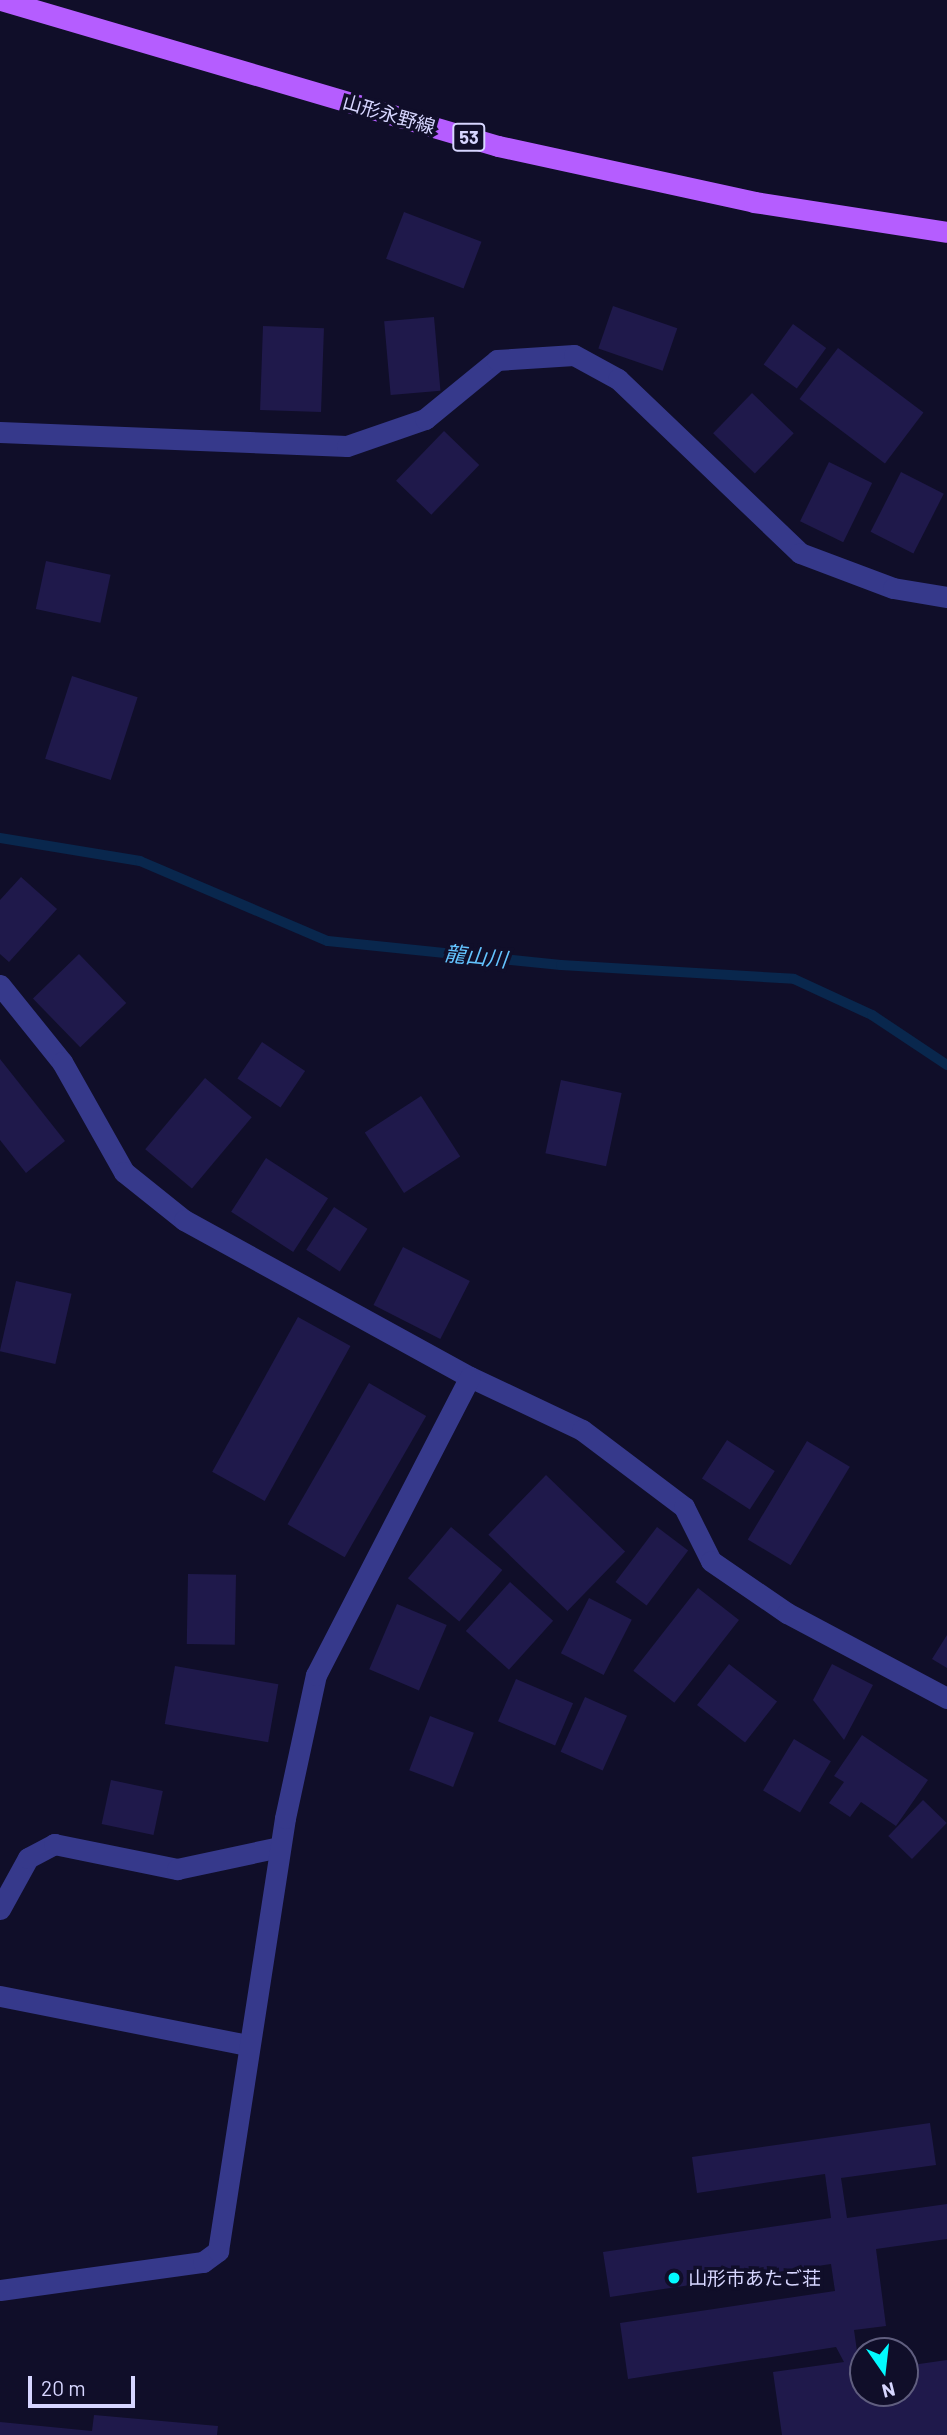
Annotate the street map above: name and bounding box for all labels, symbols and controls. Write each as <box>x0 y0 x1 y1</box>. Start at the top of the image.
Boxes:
street label: 山形永野線 <box>340 90 438 138</box>
road number: 53 <box>452 122 486 152</box>
water label: 龍山川 <box>443 940 509 972</box>
place label: 山形市あたご荘 <box>688 2267 821 2289</box>
marker: 山形市あたご荘 <box>666 2270 682 2286</box>
north arrow <box>849 2337 919 2407</box>
scale bar <box>32 2362 138 2406</box>
text: 20 m <box>41 2375 86 2400</box>
text: N <box>880 2378 898 2404</box>

